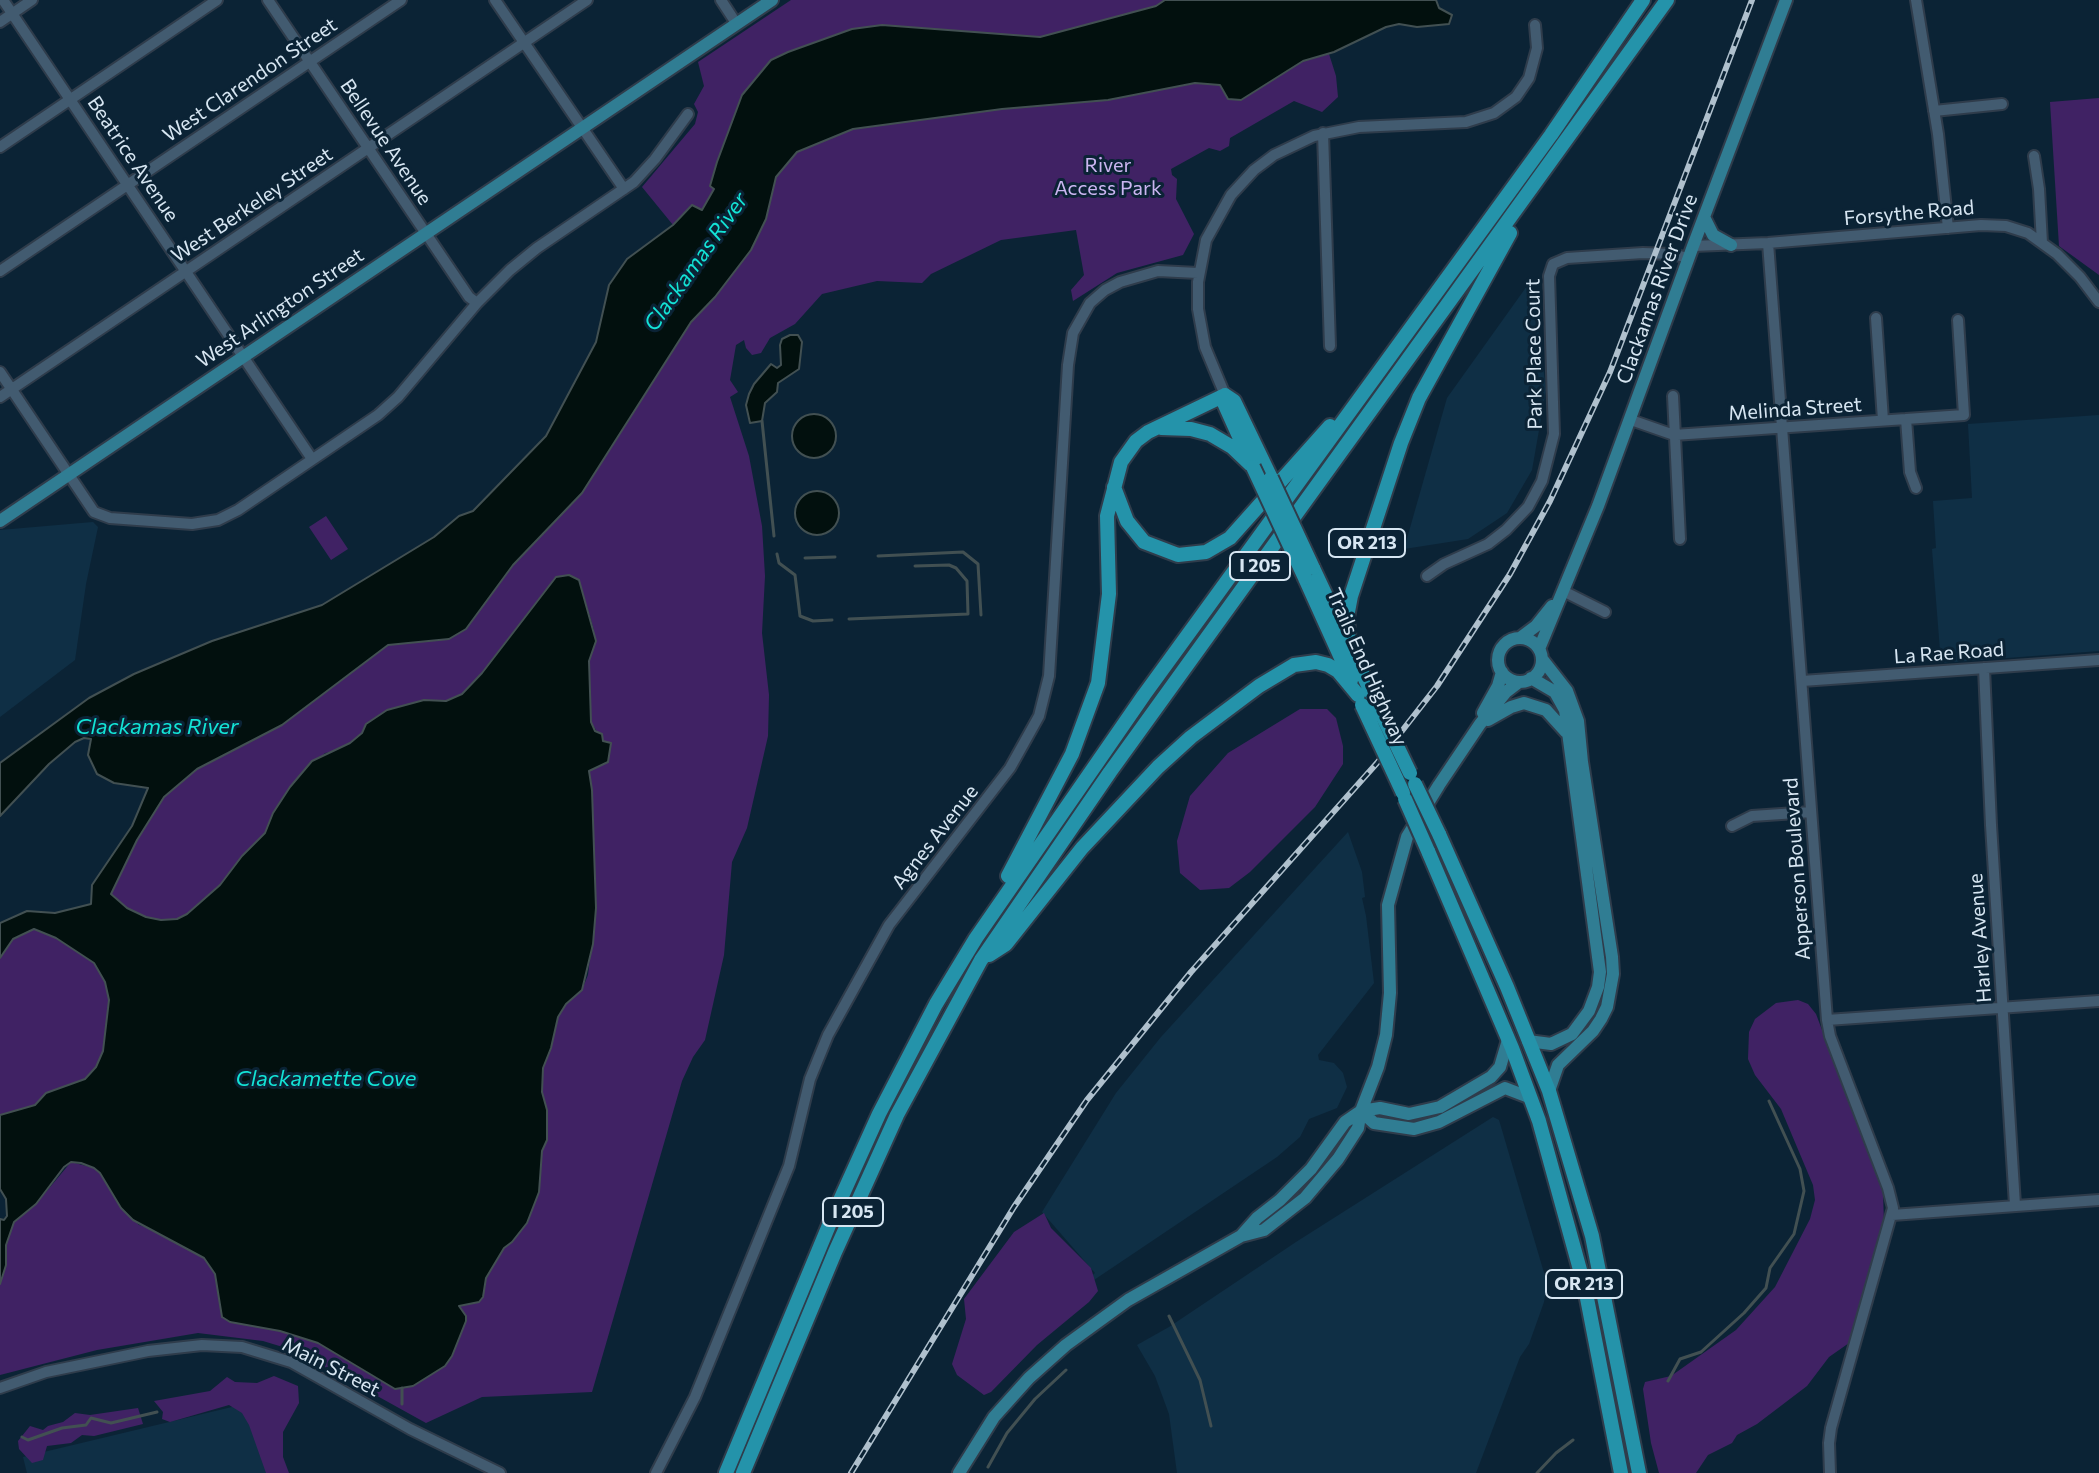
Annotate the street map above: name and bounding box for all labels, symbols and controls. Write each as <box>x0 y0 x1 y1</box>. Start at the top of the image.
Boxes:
street label: West Clarendon Street <box>158 13 342 147</box>
street label: Bellevue Avenue <box>335 75 437 209</box>
street label: Beatrice Avenue <box>82 92 184 226</box>
street label: West Berkeley Street <box>167 142 337 268</box>
park label: River Access Park <box>1054 153 1162 200</box>
water label: Clackamas River <box>638 188 754 336</box>
street label: Clackamas River Drive <box>1611 191 1703 387</box>
street label: Forsythe Road <box>1843 195 1975 231</box>
street label: West Arlington Street <box>192 243 368 373</box>
street label: Park Place Court <box>1521 278 1547 430</box>
street label: Melinda Street <box>1727 392 1863 426</box>
road number: OR 213 <box>1329 529 1405 557</box>
road number: I 205 <box>1230 552 1290 580</box>
street label: Trails End Highway <box>1321 585 1413 749</box>
street label: La Rae Road <box>1893 637 2005 669</box>
water label: Clackamas River <box>75 714 239 740</box>
street label: Apperson Boulevard <box>1779 777 1815 961</box>
street label: Agnes Avenue <box>887 780 983 894</box>
street label: Harley Avenue <box>1964 872 1996 1004</box>
water label: Clackamette Cove <box>236 1066 416 1092</box>
road number: I 205 <box>823 1198 883 1226</box>
road number: OR 213 <box>1546 1270 1622 1298</box>
street label: Main Street <box>278 1332 384 1402</box>

